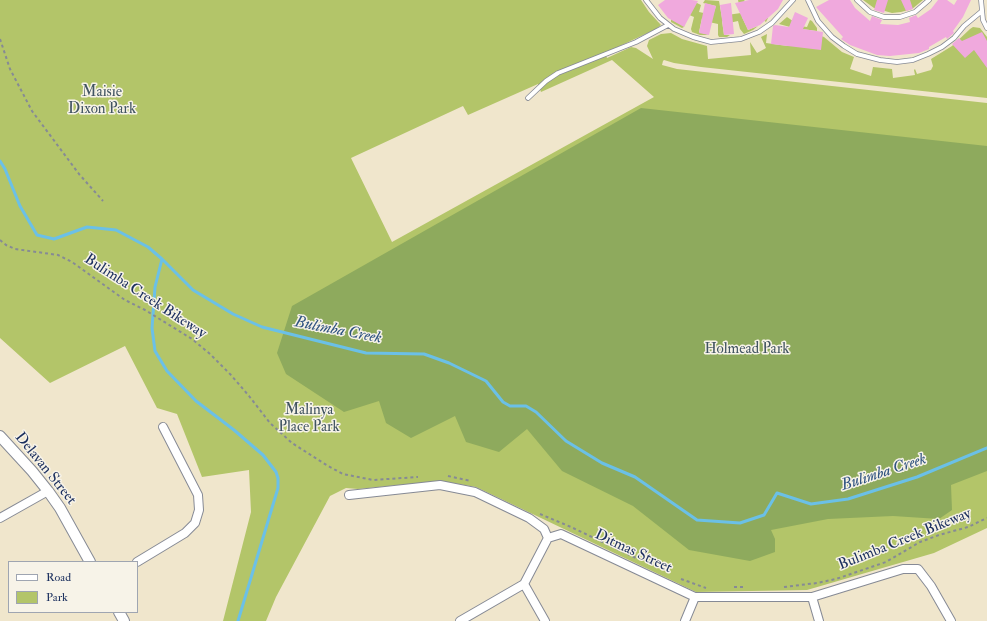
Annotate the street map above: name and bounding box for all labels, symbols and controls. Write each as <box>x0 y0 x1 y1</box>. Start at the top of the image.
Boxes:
park label: Maisie Dixon Park <box>68 84 136 119</box>
street label: Bulimba Creek Bikeway <box>81 251 209 343</box>
water label: Bulimba Creek <box>293 313 383 349</box>
park label: Holmead Park <box>705 341 789 359</box>
park label: Malinya Place Park <box>278 402 340 437</box>
street label: Delavan Street <box>10 429 80 509</box>
water label: Bulimba Creek <box>839 450 929 496</box>
street label: Bulimba Creek Bikeway <box>836 505 974 575</box>
street label: Ditmas Street <box>591 526 675 578</box>
legend <box>8 561 138 613</box>
text: Road <box>46 570 71 585</box>
text: Park <box>46 590 68 605</box>

